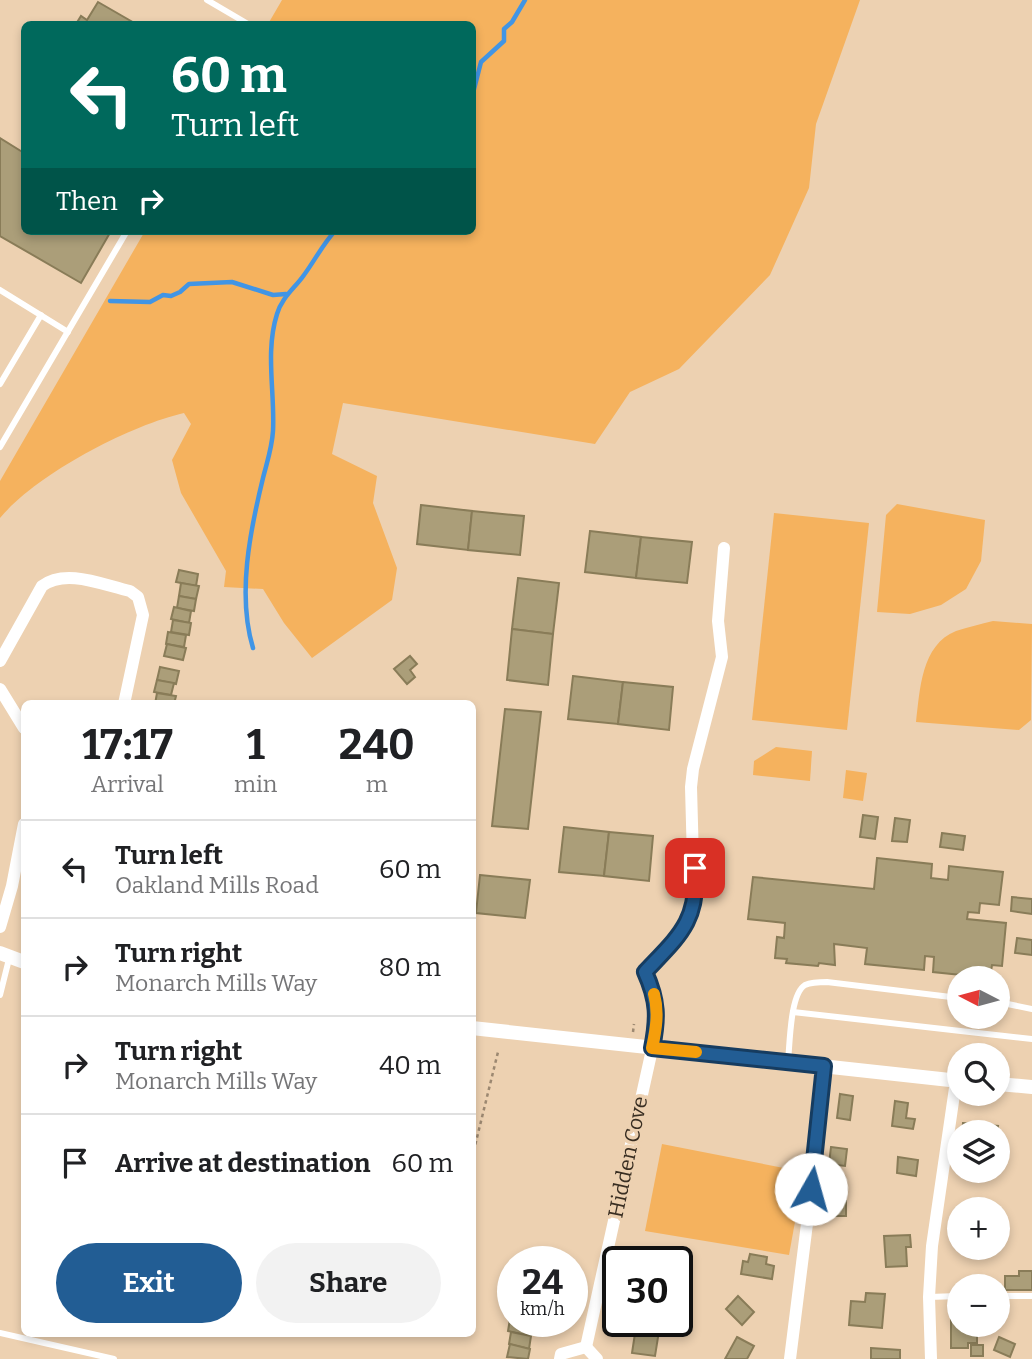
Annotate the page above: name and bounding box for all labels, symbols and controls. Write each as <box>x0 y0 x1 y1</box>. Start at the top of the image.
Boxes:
text: 60 m <box>171 46 287 105</box>
icon: left <box>56 49 147 140</box>
text: Turn left <box>171 106 299 144</box>
icon: right <box>132 182 170 220</box>
text: Then <box>56 186 118 217</box>
text: 17:17 <box>82 720 173 770</box>
text: 1 <box>247 720 265 770</box>
text: 240 <box>339 720 415 770</box>
text: Arrival <box>91 770 164 798</box>
text: min <box>234 770 277 798</box>
text: m <box>366 770 388 798</box>
pin <box>665 838 725 898</box>
text: Turn left <box>115 840 223 871</box>
icon: arrive <box>676 849 714 887</box>
icon: left <box>56 850 94 888</box>
text: 60 m <box>379 854 441 885</box>
text: Oakland Mills Road <box>115 871 319 899</box>
text: Turn right <box>115 938 242 969</box>
icon: right <box>56 948 94 986</box>
text: 80 m <box>379 952 441 983</box>
north arrow <box>947 966 1010 1029</box>
map controls <box>947 966 1010 1337</box>
text: Monarch Mills Way <box>115 969 317 997</box>
text: Turn right <box>115 1036 242 1067</box>
button: search <box>947 1043 1010 1106</box>
icon: right <box>56 1046 94 1084</box>
text: 40 m <box>379 1050 441 1081</box>
text: Monarch Mills Way <box>115 1067 317 1095</box>
street label: Hidden Cove <box>602 1094 654 1220</box>
button: layers <box>947 1120 1010 1183</box>
icon: arrive <box>56 1144 94 1182</box>
text: Arrive at destination <box>115 1148 370 1179</box>
text: 60 m <box>391 1148 453 1179</box>
position arrow <box>774 1152 848 1226</box>
button: + <box>947 1197 1010 1260</box>
button: Exit <box>56 1243 242 1323</box>
button: Share <box>256 1243 441 1323</box>
speed limit sign: 30 <box>602 1246 693 1337</box>
text: 24 <box>522 1261 563 1303</box>
button: − <box>947 1274 1010 1337</box>
text: km/h <box>520 1298 565 1320</box>

